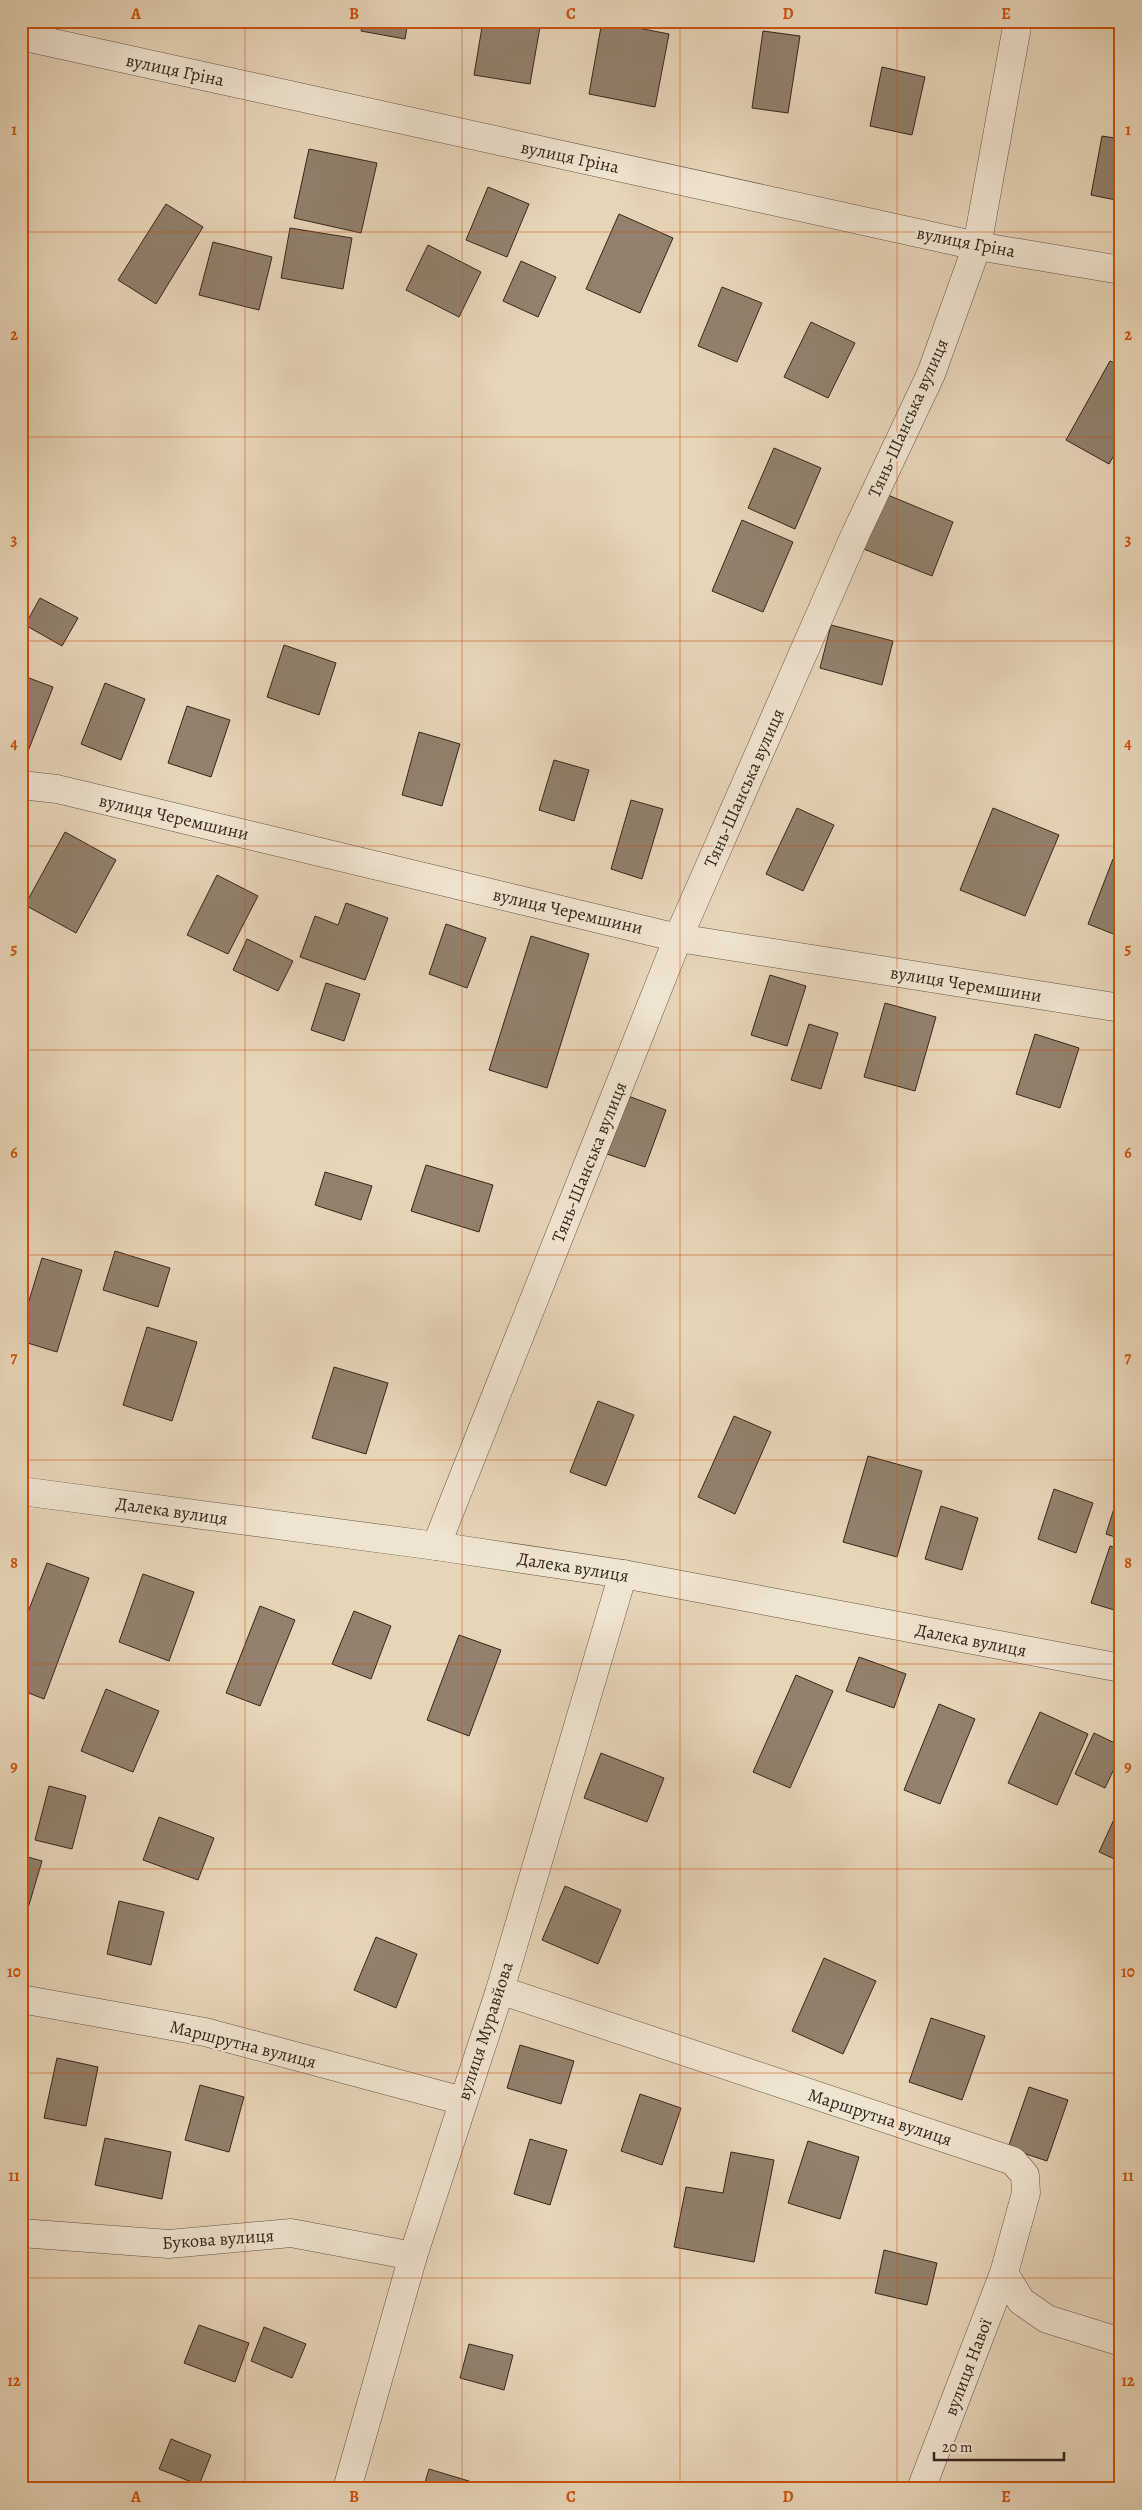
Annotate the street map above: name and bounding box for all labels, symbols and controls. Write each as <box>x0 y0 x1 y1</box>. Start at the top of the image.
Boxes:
text: A <box>130 3 142 25</box>
text: B <box>349 3 359 25</box>
text: C <box>566 3 576 25</box>
text: D <box>782 3 794 25</box>
text: E <box>1001 3 1011 25</box>
street label: вулиця Гріна <box>124 48 227 92</box>
text: 1 <box>11 119 17 141</box>
text: 1 <box>1125 119 1131 141</box>
street label: вулиця Гріна <box>519 135 622 179</box>
street label: вулиця Гріна <box>915 221 1018 263</box>
text: 2 <box>10 324 18 346</box>
text: 2 <box>1124 324 1132 346</box>
street label: Тянь-Шанська вулиця <box>862 335 954 501</box>
text: 3 <box>11 529 18 551</box>
text: 3 <box>1125 529 1132 551</box>
street label: Тянь-Шанська вулиця <box>698 705 790 871</box>
text: 4 <box>10 733 18 755</box>
text: 4 <box>1124 733 1132 755</box>
street label: вулиця Черемшини <box>97 788 251 846</box>
street label: вулиця Черемшини <box>491 882 645 940</box>
text: 5 <box>11 938 18 960</box>
text: 5 <box>1125 938 1132 960</box>
street label: вулиця Черемшини <box>889 960 1043 1008</box>
street label: Тянь-Шанська вулиця <box>546 1078 632 1246</box>
text: 6 <box>10 1142 18 1164</box>
text: 6 <box>1124 1142 1132 1164</box>
text: 7 <box>11 1347 18 1369</box>
text: 7 <box>1125 1347 1132 1369</box>
street label: Далека вулиця <box>115 1491 229 1531</box>
street label: Далека вулиця <box>515 1546 631 1588</box>
text: 8 <box>10 1552 18 1574</box>
text: 8 <box>1124 1552 1132 1574</box>
street label: Далека вулиця <box>913 1617 1029 1663</box>
text: 9 <box>10 1756 18 1778</box>
text: 9 <box>1124 1756 1132 1778</box>
street label: вулиця Муравйова <box>451 1958 519 2103</box>
text: 10 <box>7 1961 21 1983</box>
text: 10 <box>1121 1961 1135 1983</box>
street label: Маршрутна вулиця <box>167 2014 319 2074</box>
street label: Маршрутна вулиця <box>805 2082 955 2152</box>
text: 11 <box>8 2165 20 2187</box>
text: 11 <box>1122 2165 1134 2187</box>
street label: Букова вулиця <box>161 2223 275 2255</box>
street label: вулиця Навої <box>938 2315 998 2419</box>
text: 12 <box>7 2370 21 2392</box>
text: 12 <box>1121 2370 1135 2392</box>
scale bar <box>934 2430 1064 2462</box>
text: 20 m <box>942 2437 973 2457</box>
text: A <box>130 2486 142 2508</box>
text: B <box>349 2486 359 2508</box>
text: C <box>566 2486 576 2508</box>
text: D <box>782 2486 794 2508</box>
text: E <box>1001 2486 1011 2508</box>

